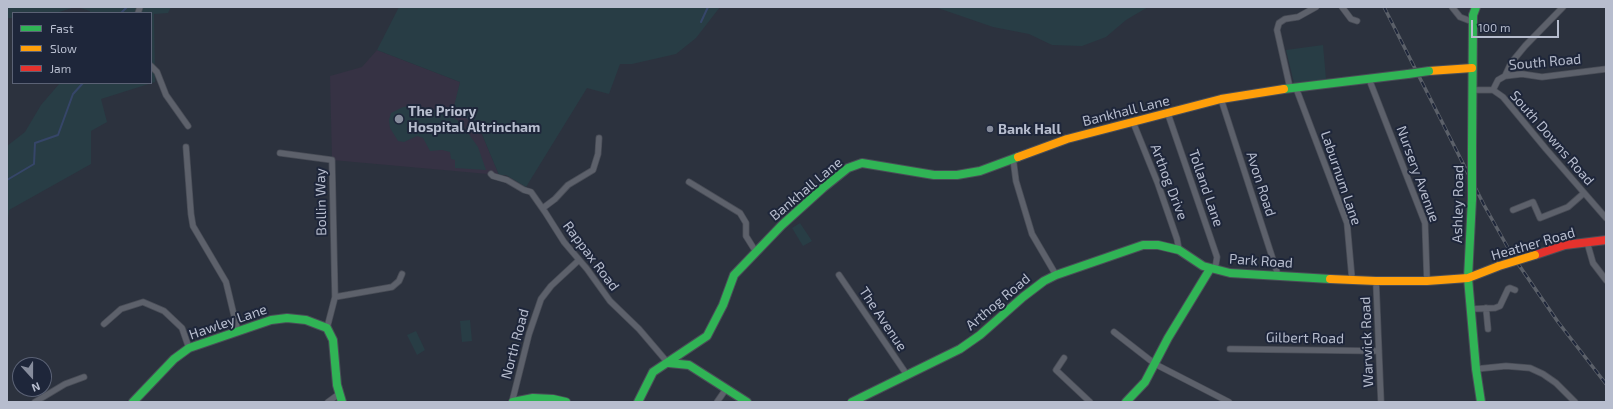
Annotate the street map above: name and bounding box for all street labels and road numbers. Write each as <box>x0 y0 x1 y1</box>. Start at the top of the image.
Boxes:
street label: South Road <box>1508 50 1582 74</box>
street label: South Downs Road <box>1506 87 1598 189</box>
street label: Bankhall Lane <box>1081 92 1171 130</box>
street label: Nursery Avenue <box>1393 124 1443 224</box>
street label: Laburnum Lane <box>1317 129 1365 227</box>
street label: Arthog Drive <box>1147 142 1191 222</box>
street label: Tolland Lane <box>1185 147 1227 229</box>
street label: Avon Road <box>1243 149 1279 219</box>
street label: Bankhall Lane <box>766 154 846 224</box>
street label: Ashley Road <box>1449 165 1467 243</box>
street label: Bollin Way <box>312 168 330 236</box>
street label: Rappax Road <box>559 218 623 294</box>
street label: Heather Road <box>1489 224 1577 264</box>
street label: Park Road <box>1228 250 1294 272</box>
street label: Arthog Road <box>962 270 1034 334</box>
street label: The Avenue <box>855 284 911 354</box>
street label: Warwick Road <box>1357 296 1377 388</box>
street label: Hawley Lane <box>187 301 269 343</box>
street label: North Road <box>498 307 532 381</box>
street label: Gilbert Road <box>1266 329 1344 347</box>

